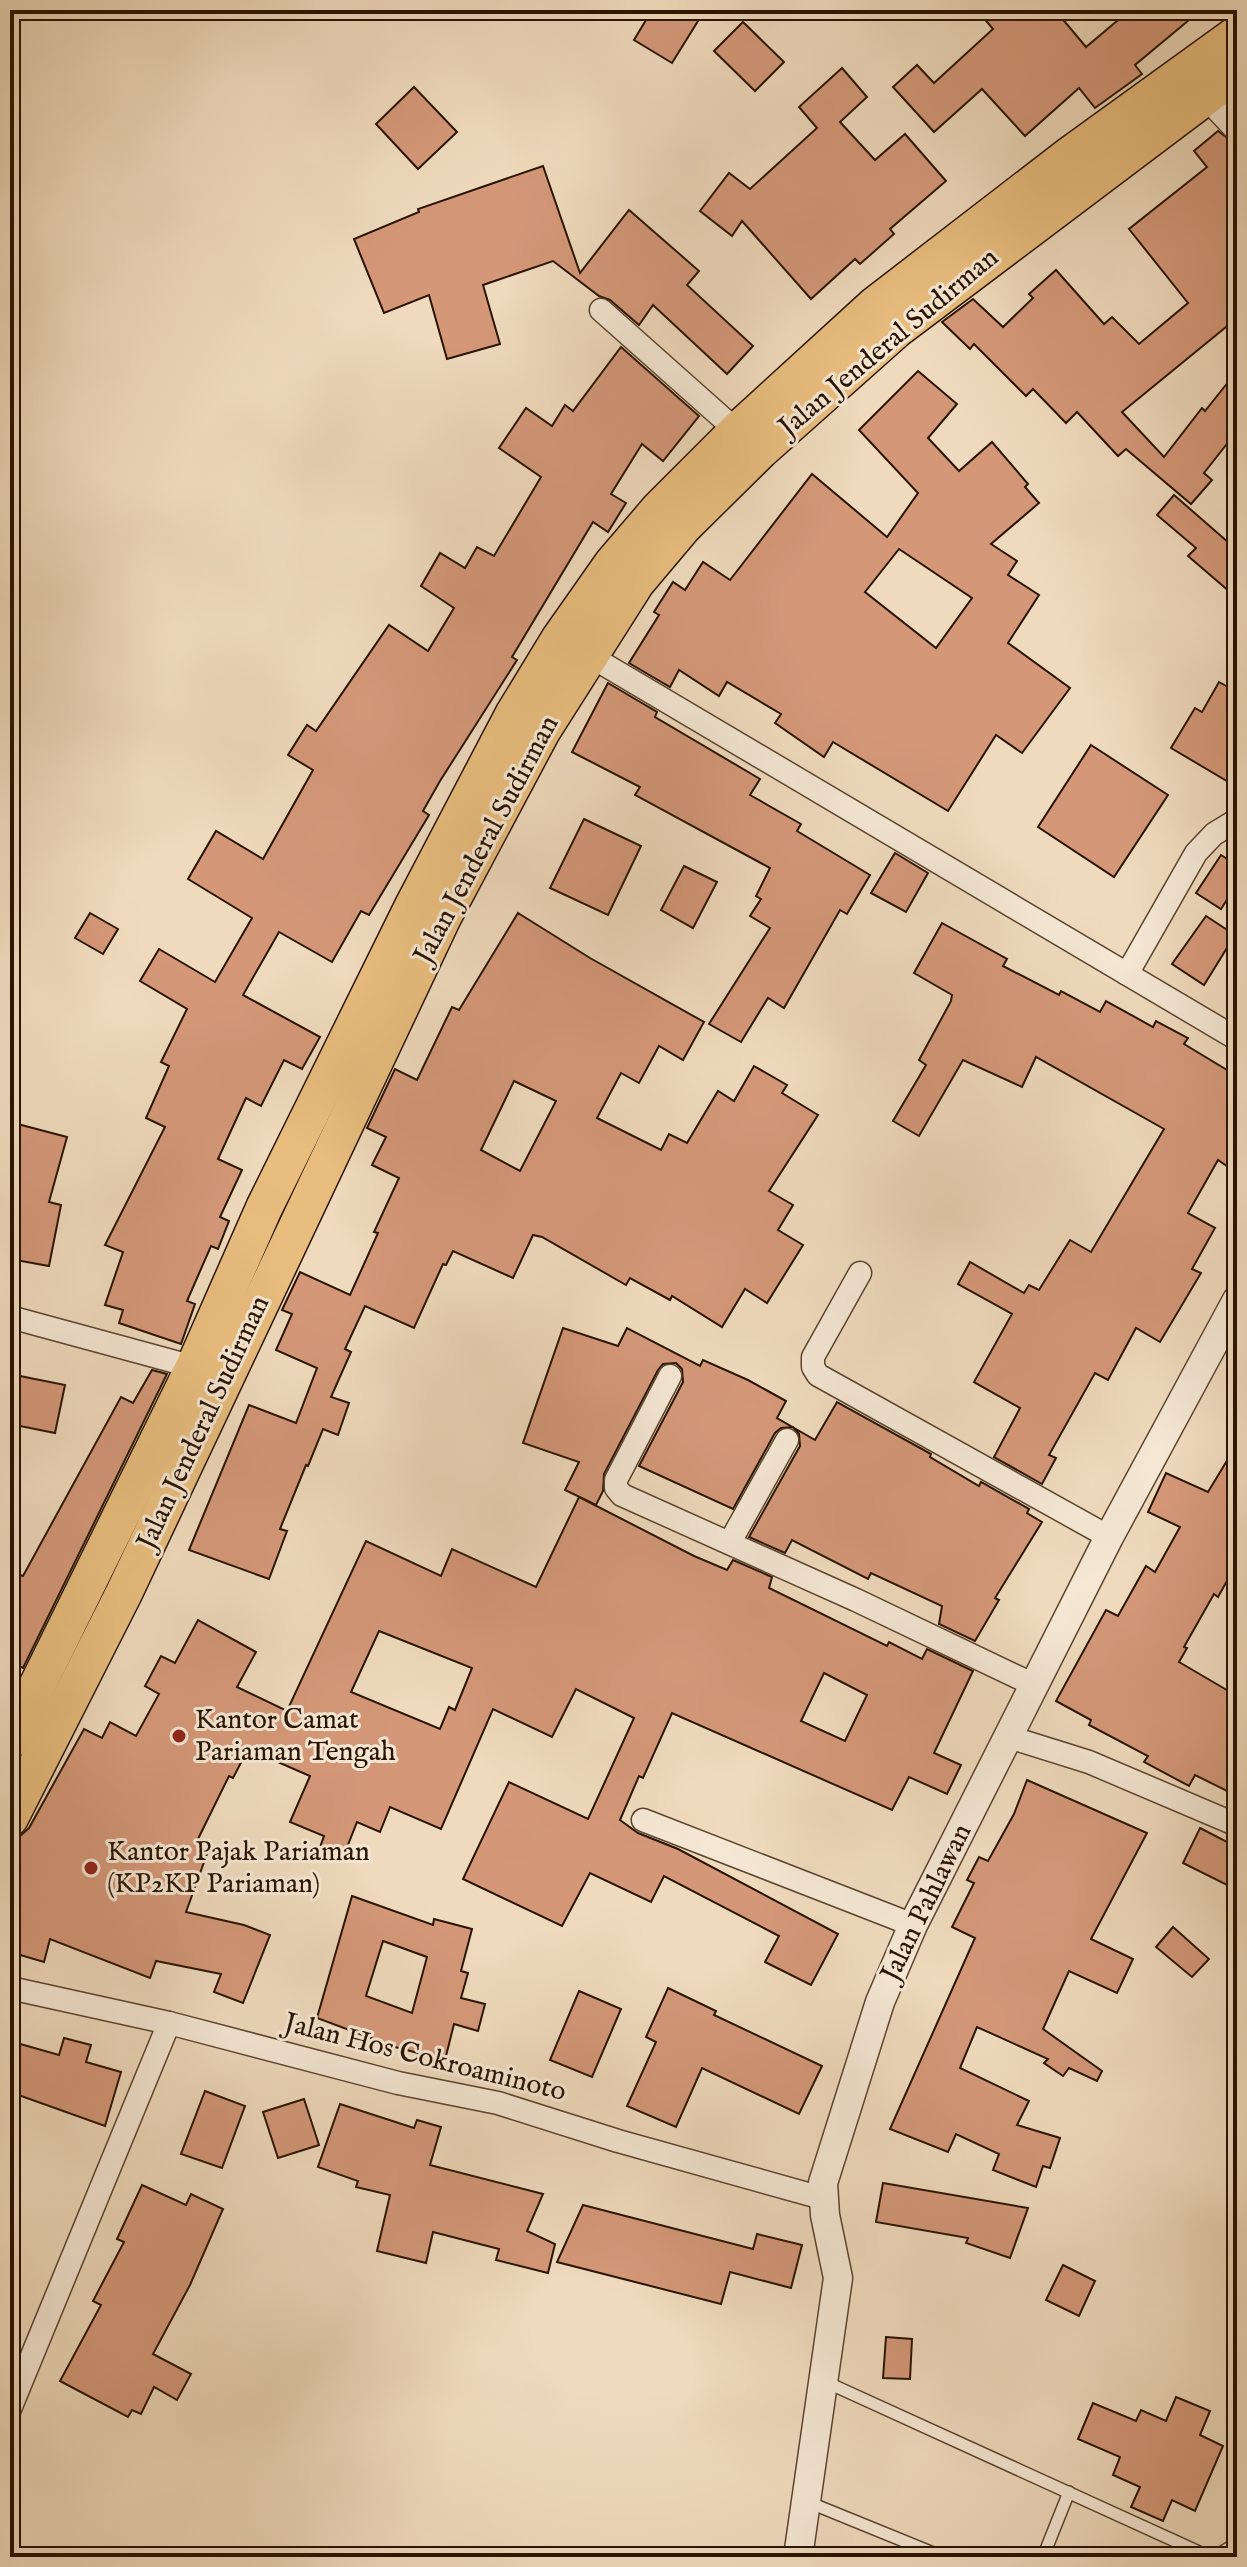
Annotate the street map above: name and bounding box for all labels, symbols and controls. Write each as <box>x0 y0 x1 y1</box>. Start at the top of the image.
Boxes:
street label: Jalan Jenderal Sudirman <box>770 241 1006 447</box>
street label: Jalan Jenderal Sudirman <box>405 710 567 973</box>
street label: Jalan Jenderal Sudirman <box>128 1290 278 1558</box>
place label: Kantor Camat Pariaman Tengah <box>195 1703 396 1770</box>
marker: Kantor Camat Pariaman Tengah <box>170 1727 188 1745</box>
street label: Jalan Pahlawan <box>872 1818 980 1990</box>
place label: Kantor Pajak Pariaman (KP2KP Pariaman) <box>107 1835 370 1902</box>
marker: Kantor Pajak Pariaman (KP2KP Pariaman) <box>82 1859 100 1877</box>
street label: Jalan Hos Cokroaminoto <box>277 2005 570 2110</box>

